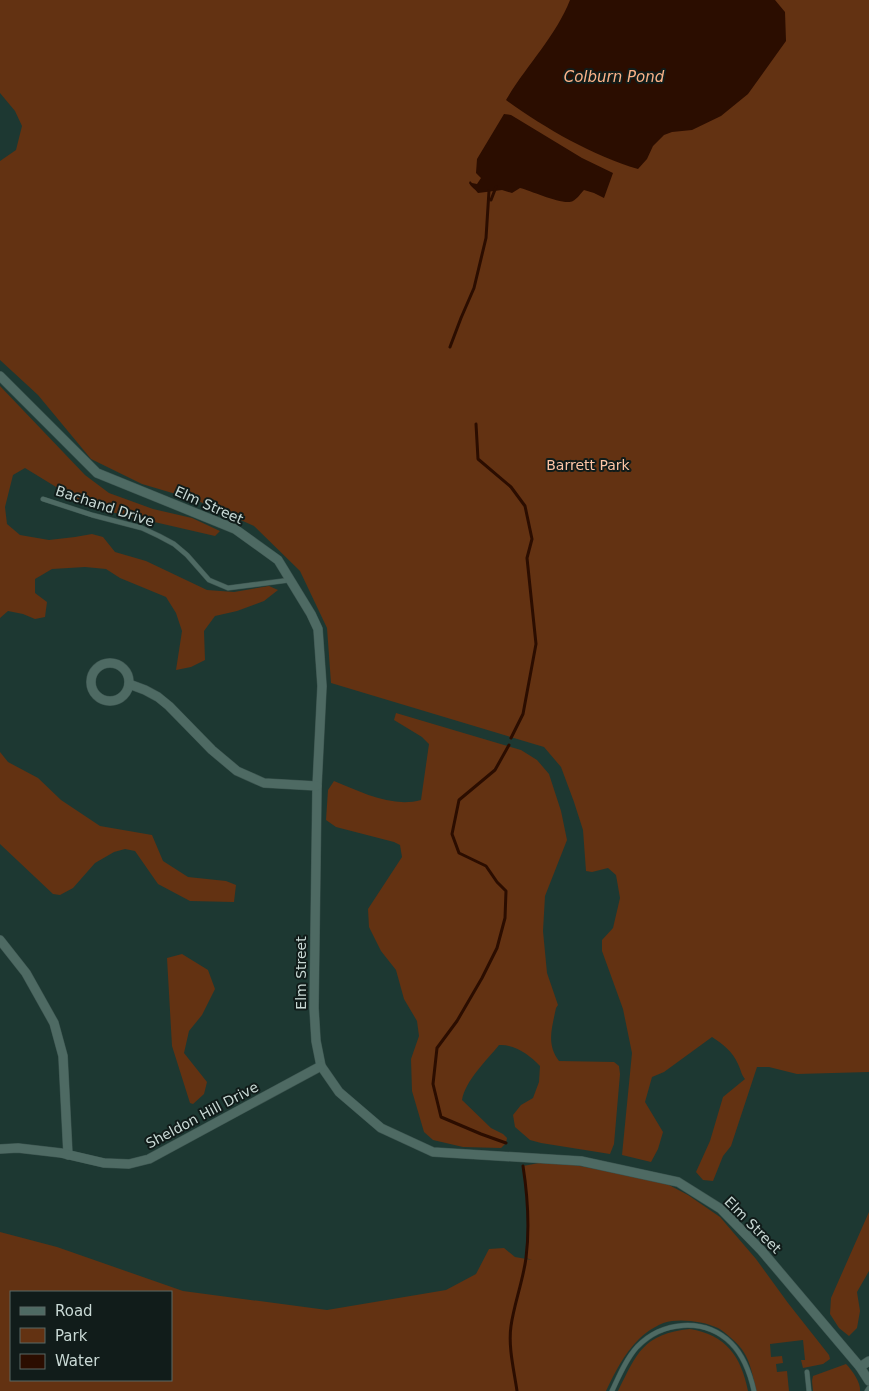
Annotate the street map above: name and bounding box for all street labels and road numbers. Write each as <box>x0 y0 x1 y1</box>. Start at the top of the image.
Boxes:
street label: Bachand Drive <box>54 482 156 530</box>
street label: Elm Street <box>172 483 246 527</box>
street label: Elm Street <box>293 936 309 1010</box>
street label: Sheldon Hill Drive <box>143 1079 261 1151</box>
street label: Elm Street <box>721 1193 785 1257</box>

